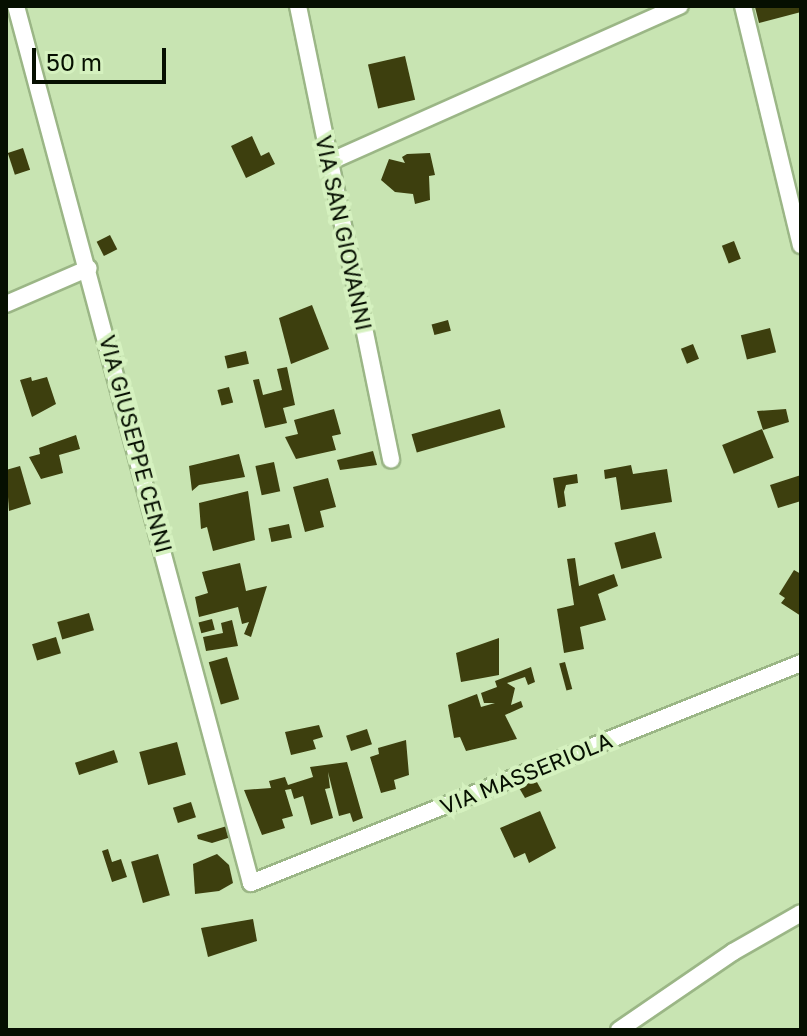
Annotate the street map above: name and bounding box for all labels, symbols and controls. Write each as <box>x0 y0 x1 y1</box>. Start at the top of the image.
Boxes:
scale bar <box>36 32 170 82</box>
text: 50 m <box>46 47 102 76</box>
street label: VIA SAN GIOVANNI <box>310 133 378 333</box>
street label: VIA GIUSEPPE CENNI <box>94 332 178 556</box>
street label: VIA MASSERIOLA <box>436 726 616 820</box>

